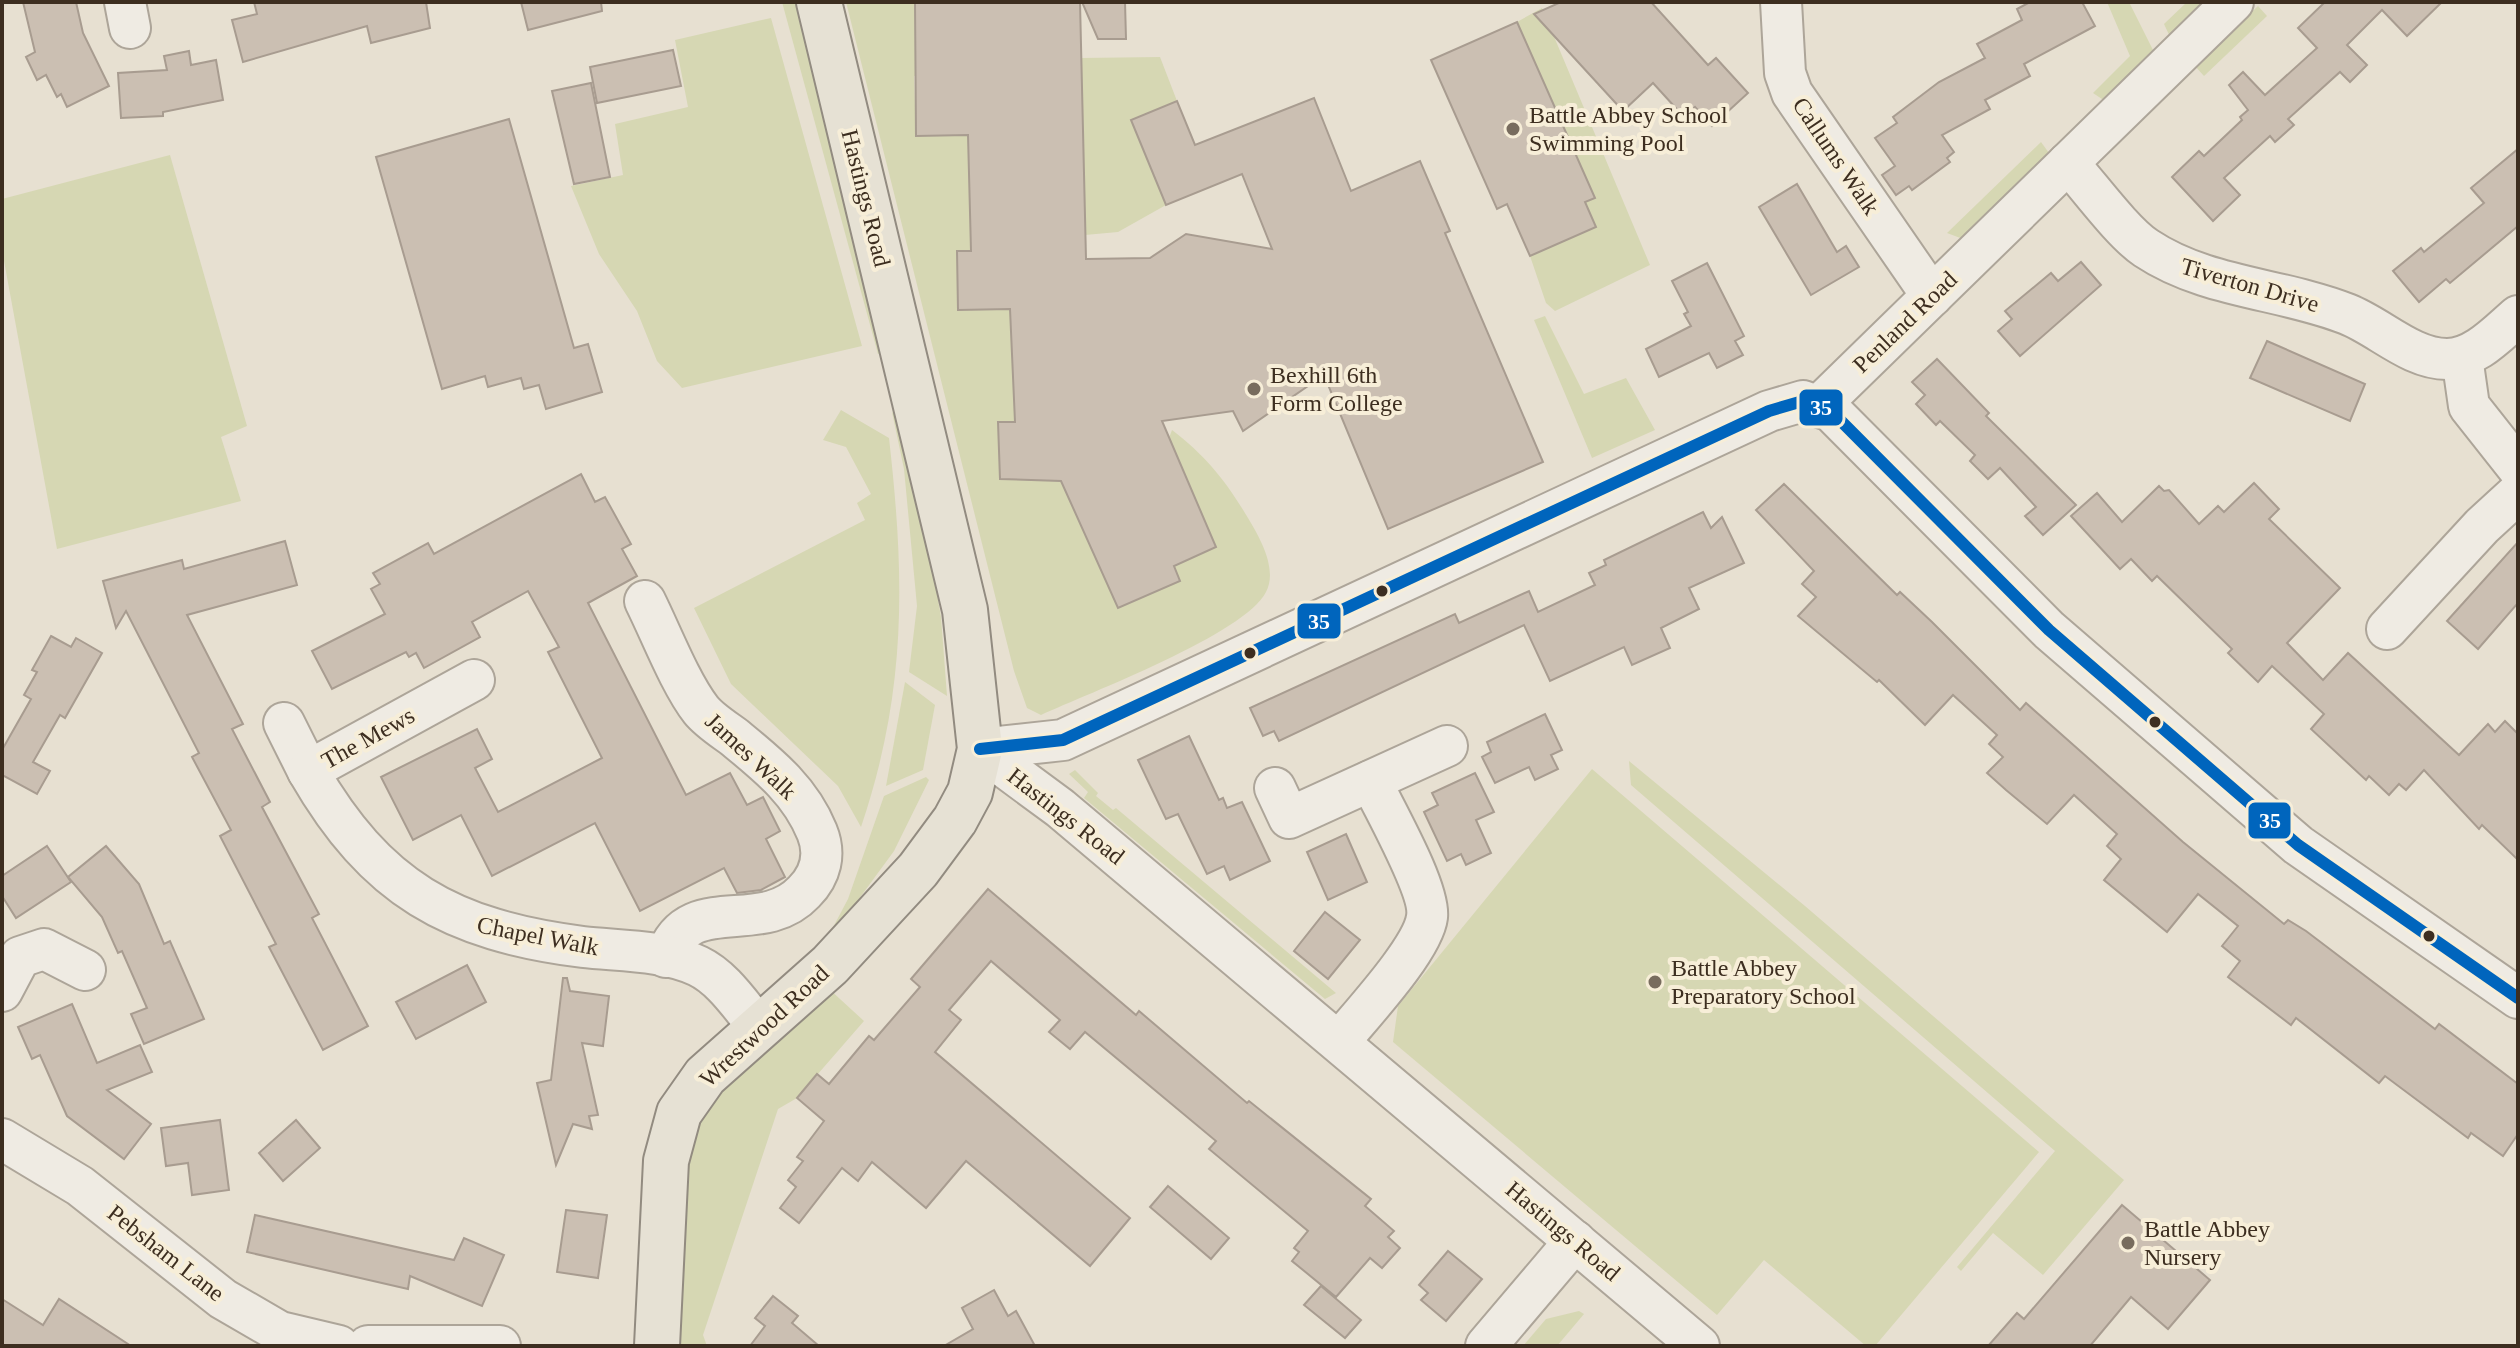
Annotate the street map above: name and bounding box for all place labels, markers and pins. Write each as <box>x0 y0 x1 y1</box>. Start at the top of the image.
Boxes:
place label: Battle Abbey School Swimming Pool <box>1529 102 1728 156</box>
marker: Battle Abbey School Swimming Pool <box>1504 120 1522 138</box>
place label: Bexhill 6th Form College <box>1270 362 1403 416</box>
marker: Bexhill 6th Form College <box>1245 380 1263 398</box>
unlabelled marker <box>1374 583 1390 599</box>
unlabelled marker <box>1242 645 1258 661</box>
unlabelled marker <box>2147 714 2163 730</box>
unlabelled marker <box>2421 928 2437 944</box>
place label: Battle Abbey Preparatory School <box>1671 955 1856 1009</box>
marker: Battle Abbey Preparatory School <box>1646 973 1664 991</box>
place label: Battle Abbey Nursery <box>2144 1216 2270 1270</box>
marker: Battle Abbey Nursery <box>2119 1234 2137 1252</box>

